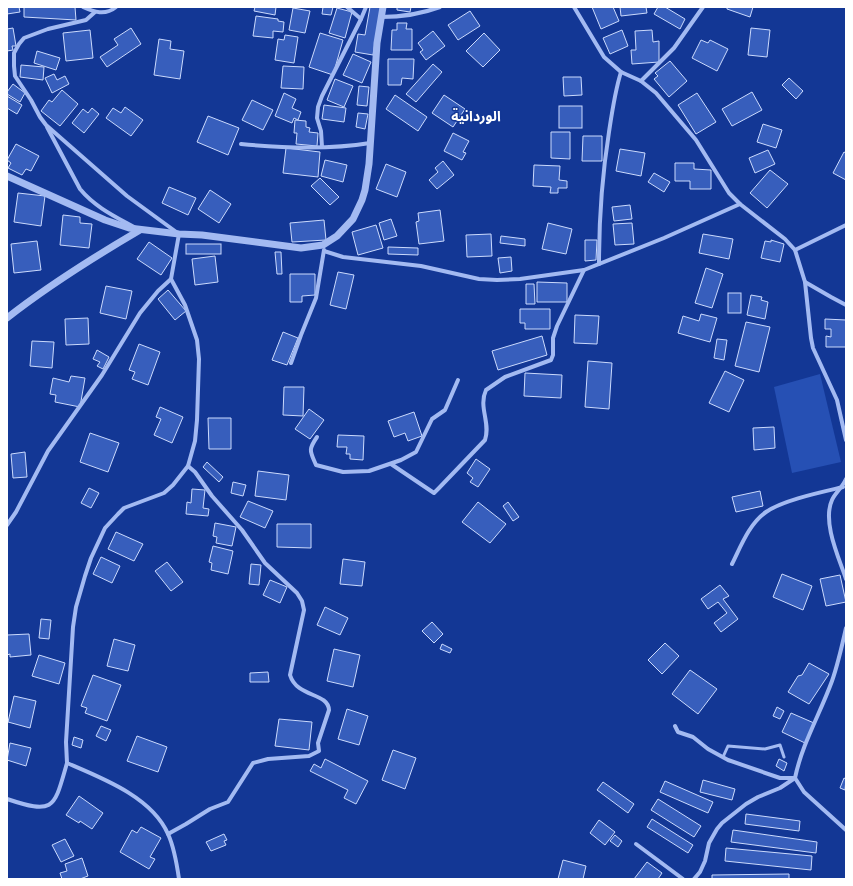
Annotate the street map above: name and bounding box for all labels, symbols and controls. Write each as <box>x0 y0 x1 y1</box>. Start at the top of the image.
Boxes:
district label: الوردانية <box>451 107 501 125</box>

